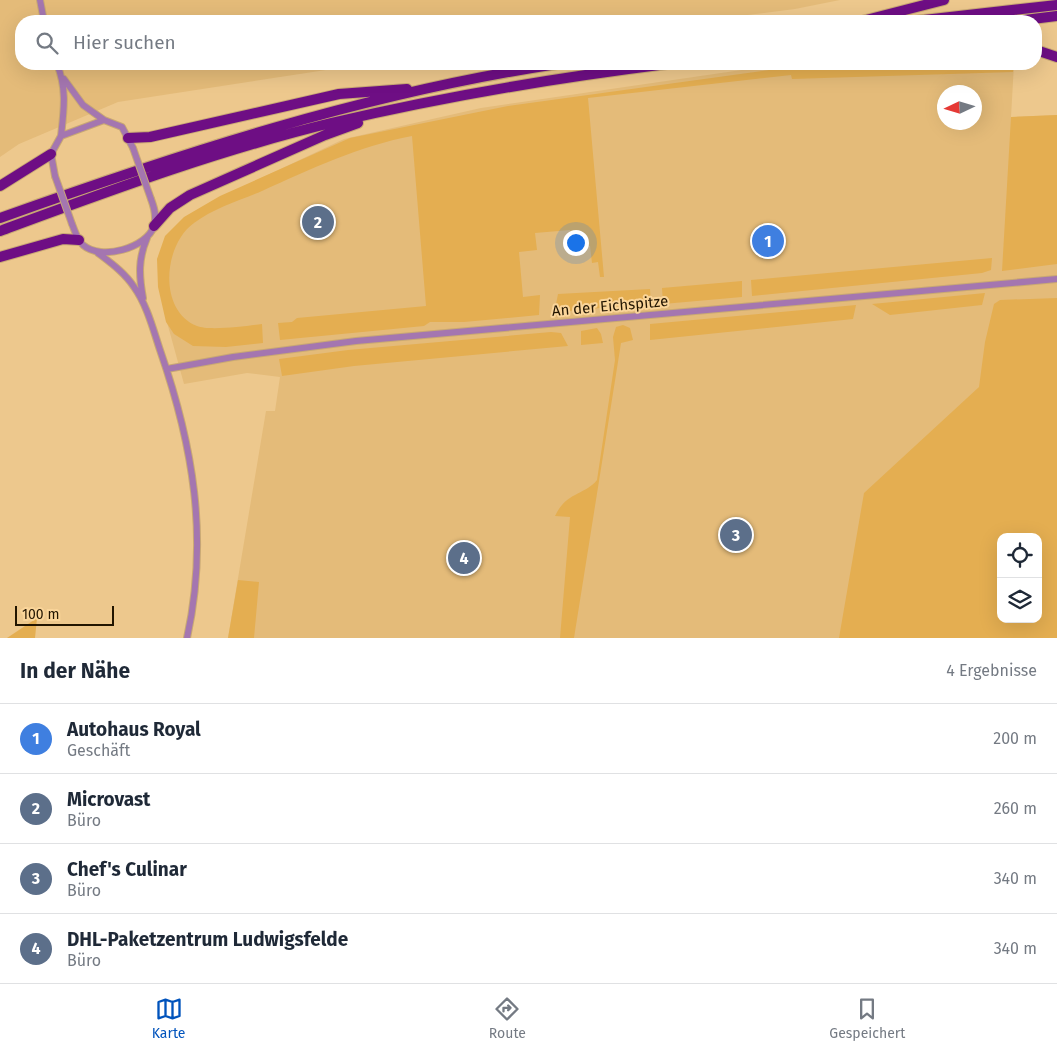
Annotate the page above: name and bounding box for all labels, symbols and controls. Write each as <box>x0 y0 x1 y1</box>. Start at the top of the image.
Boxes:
search box <box>15 15 1042 70</box>
icon: search <box>33 29 61 57</box>
text: Hier suchen <box>73 31 176 54</box>
north arrow <box>937 85 982 130</box>
pin: 2 <box>302 203 334 241</box>
pin: 1 <box>752 222 784 260</box>
your location <box>563 230 589 256</box>
street label: An der Eichspitze <box>551 292 669 320</box>
pin: 3 <box>720 516 752 554</box>
map controls <box>997 533 1042 623</box>
button: locate <box>997 533 1042 578</box>
pin: 4 <box>448 539 480 577</box>
button: layers <box>997 578 1042 623</box>
scale bar <box>15 603 114 626</box>
text: 100 m <box>22 606 59 623</box>
text: In der Nähe <box>20 658 130 684</box>
text: 4 Ergebnisse <box>946 661 1037 680</box>
text: Autohaus Royal <box>67 718 201 741</box>
text: 1 <box>32 729 40 748</box>
text: 200 m <box>993 729 1037 748</box>
text: Geschäft <box>67 741 130 760</box>
text: Microvast <box>67 788 150 811</box>
text: 2 <box>32 799 40 818</box>
text: 260 m <box>994 799 1037 818</box>
text: Büro <box>67 811 101 830</box>
text: Chef's Culinar <box>67 858 187 881</box>
text: 3 <box>32 869 40 888</box>
text: 340 m <box>994 869 1037 888</box>
text: Büro <box>67 881 101 900</box>
text: DHL-Paketzentrum Ludwigsfelde <box>67 928 348 951</box>
text: 4 <box>31 939 41 958</box>
text: 340 m <box>994 939 1037 958</box>
text: Büro <box>67 951 101 970</box>
tab: Karte <box>152 995 185 1042</box>
tab: Route <box>489 995 526 1042</box>
tab: Gespeichert <box>829 995 905 1042</box>

